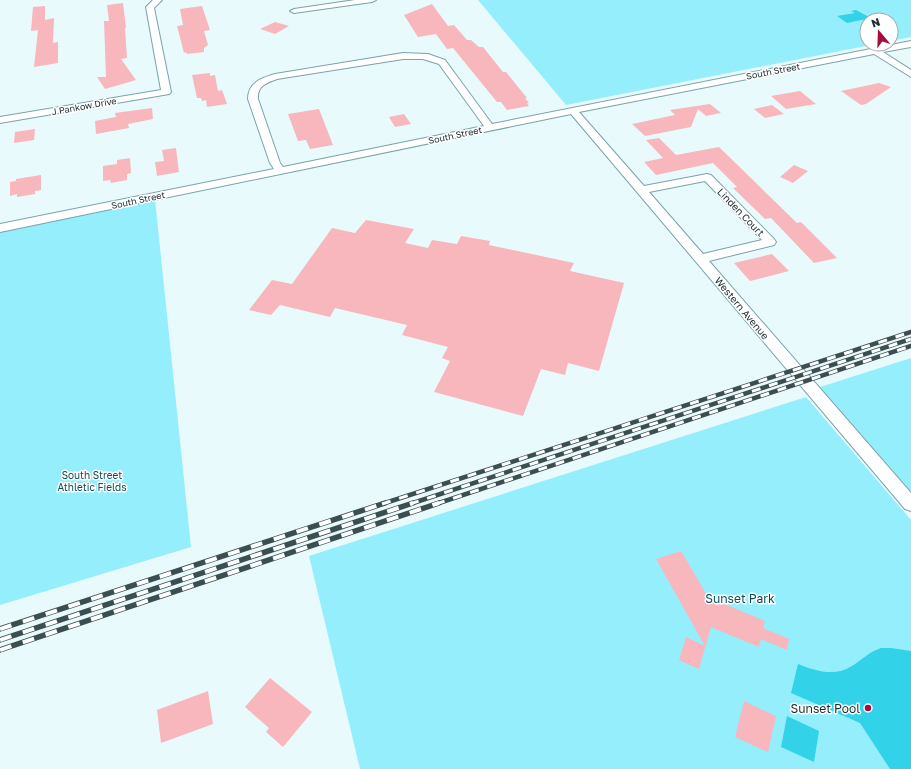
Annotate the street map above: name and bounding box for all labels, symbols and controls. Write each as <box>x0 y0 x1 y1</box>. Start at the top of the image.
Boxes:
north arrow <box>859 12 899 52</box>
text: N <box>870 15 882 30</box>
street label: South Street <box>745 60 801 82</box>
street label: J Pankow Drive <box>51 95 117 117</box>
street label: South Street <box>427 124 483 146</box>
street label: Linden Court <box>715 185 767 239</box>
street label: South Street <box>110 189 166 211</box>
street label: Western Avenue <box>712 274 772 342</box>
park label: South Street Athletic Fields <box>58 469 126 493</box>
park label: Sunset Park <box>705 591 775 606</box>
place label: Sunset Pool <box>791 701 860 716</box>
marker: Sunset Pool <box>863 703 873 713</box>

